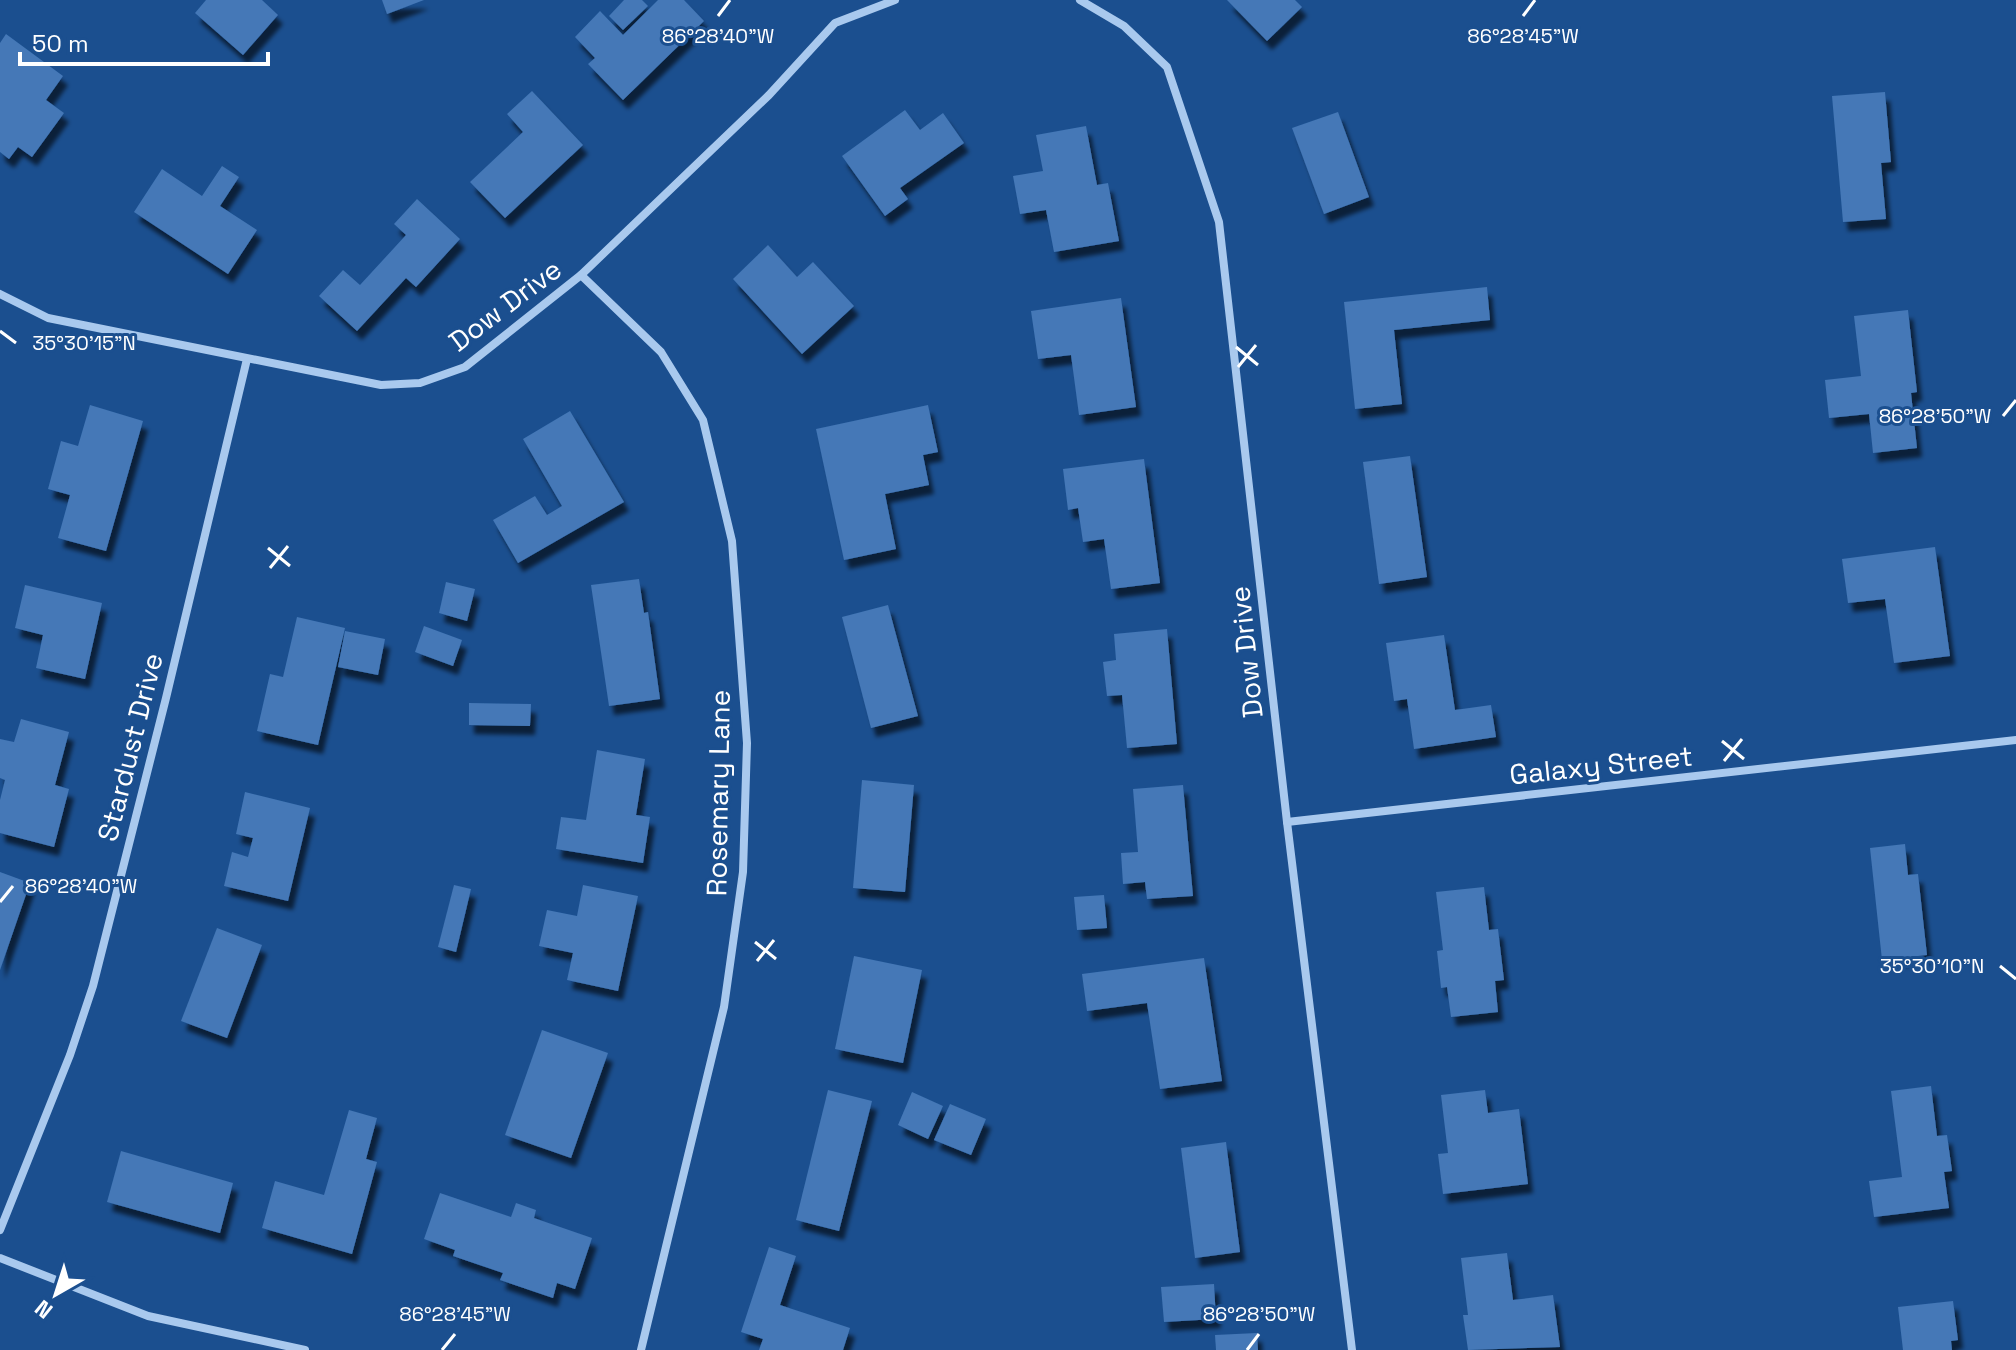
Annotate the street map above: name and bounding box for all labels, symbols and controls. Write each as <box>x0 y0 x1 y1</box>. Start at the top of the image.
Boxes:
scale bar <box>20 16 268 66</box>
text: 86°28'40"W <box>662 23 774 49</box>
text: 86°28'45"W <box>1467 23 1579 49</box>
text: 50 m <box>32 28 89 59</box>
street label: Dow Drive <box>441 251 569 359</box>
text: 35°30'15"N <box>32 330 136 356</box>
text: 86°28'50"W <box>1879 403 1991 429</box>
street label: Dow Drive <box>1221 584 1271 720</box>
street label: Stardust Drive <box>89 649 171 845</box>
street label: Rosemary Lane <box>698 689 738 897</box>
street label: Galaxy Street <box>1508 737 1694 793</box>
text: 86°28'40"W <box>25 873 137 899</box>
text: 35°30'10"N <box>1880 953 1984 979</box>
north arrow <box>16 1254 96 1334</box>
text: N <box>29 1294 58 1325</box>
text: 86°28'45"W <box>399 1301 511 1327</box>
text: 86°28'50"W <box>1203 1301 1315 1327</box>

